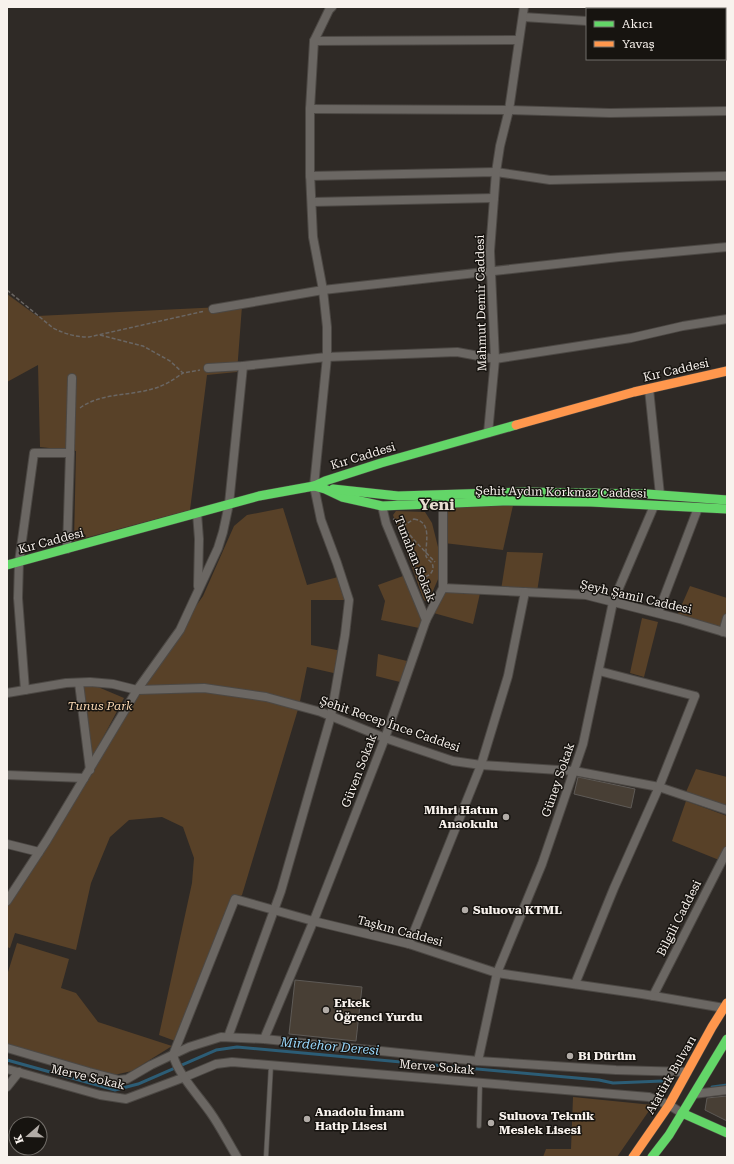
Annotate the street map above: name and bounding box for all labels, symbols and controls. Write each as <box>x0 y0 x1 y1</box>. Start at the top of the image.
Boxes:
legend <box>586 8 726 60</box>
text: Akıcı <box>622 17 653 31</box>
text: Yavaş <box>622 37 655 51</box>
street label: Mahmut Demir Caddesi <box>473 234 489 371</box>
street label: Kır Caddesi <box>642 356 710 384</box>
street label: Kır Caddesi <box>329 439 397 472</box>
street label: Şehit Aydın Korkmaz Caddesi <box>475 484 647 500</box>
district label: Yeni <box>419 495 455 514</box>
street label: Tunahan Sokak <box>391 514 439 604</box>
street label: Kır Caddesi <box>17 526 85 556</box>
street label: Şeyh Şamil Caddesi <box>579 577 693 617</box>
street label: Şehit Recep İnce Caddesi <box>318 693 462 755</box>
park label: Tunus Park <box>67 699 133 713</box>
street label: Güven Sokak <box>339 732 380 810</box>
street label: Güney Sokak <box>539 741 577 819</box>
place label: Mihri Hatun Anaokulu <box>424 803 498 831</box>
marker: Mihri Hatun Anaokulu <box>501 812 511 822</box>
street label: Bilgili Caddesi <box>654 878 704 958</box>
place label: Suluova KTML <box>473 903 562 917</box>
marker: Suluova KTML <box>460 905 470 915</box>
street label: Taşkın Caddesi <box>356 913 445 949</box>
place label: Erkek Öğrenci Yurdu <box>334 996 422 1024</box>
marker: Erkek Öğrenci Yurdu <box>321 1005 331 1015</box>
street label: Atatürk Bulvarı <box>643 1033 699 1116</box>
water label: Mirdehor Deresi <box>279 1034 380 1058</box>
place label: Bi Dürüm <box>578 1049 637 1063</box>
marker: Bi Dürüm <box>565 1051 575 1061</box>
street label: Merve Sokak <box>399 1057 476 1077</box>
street label: Merve Sokak <box>50 1062 127 1092</box>
place label: Anadolu İmam Hatip Lisesi <box>315 1105 405 1133</box>
place label: Suluova Teknik Meslek Lisesi <box>499 1109 595 1137</box>
marker: Anadolu İmam Hatip Lisesi <box>302 1114 312 1124</box>
north arrow <box>8 1116 48 1156</box>
marker: Suluova Teknik Meslek Lisesi <box>486 1118 496 1128</box>
text: K <box>11 1133 27 1146</box>

